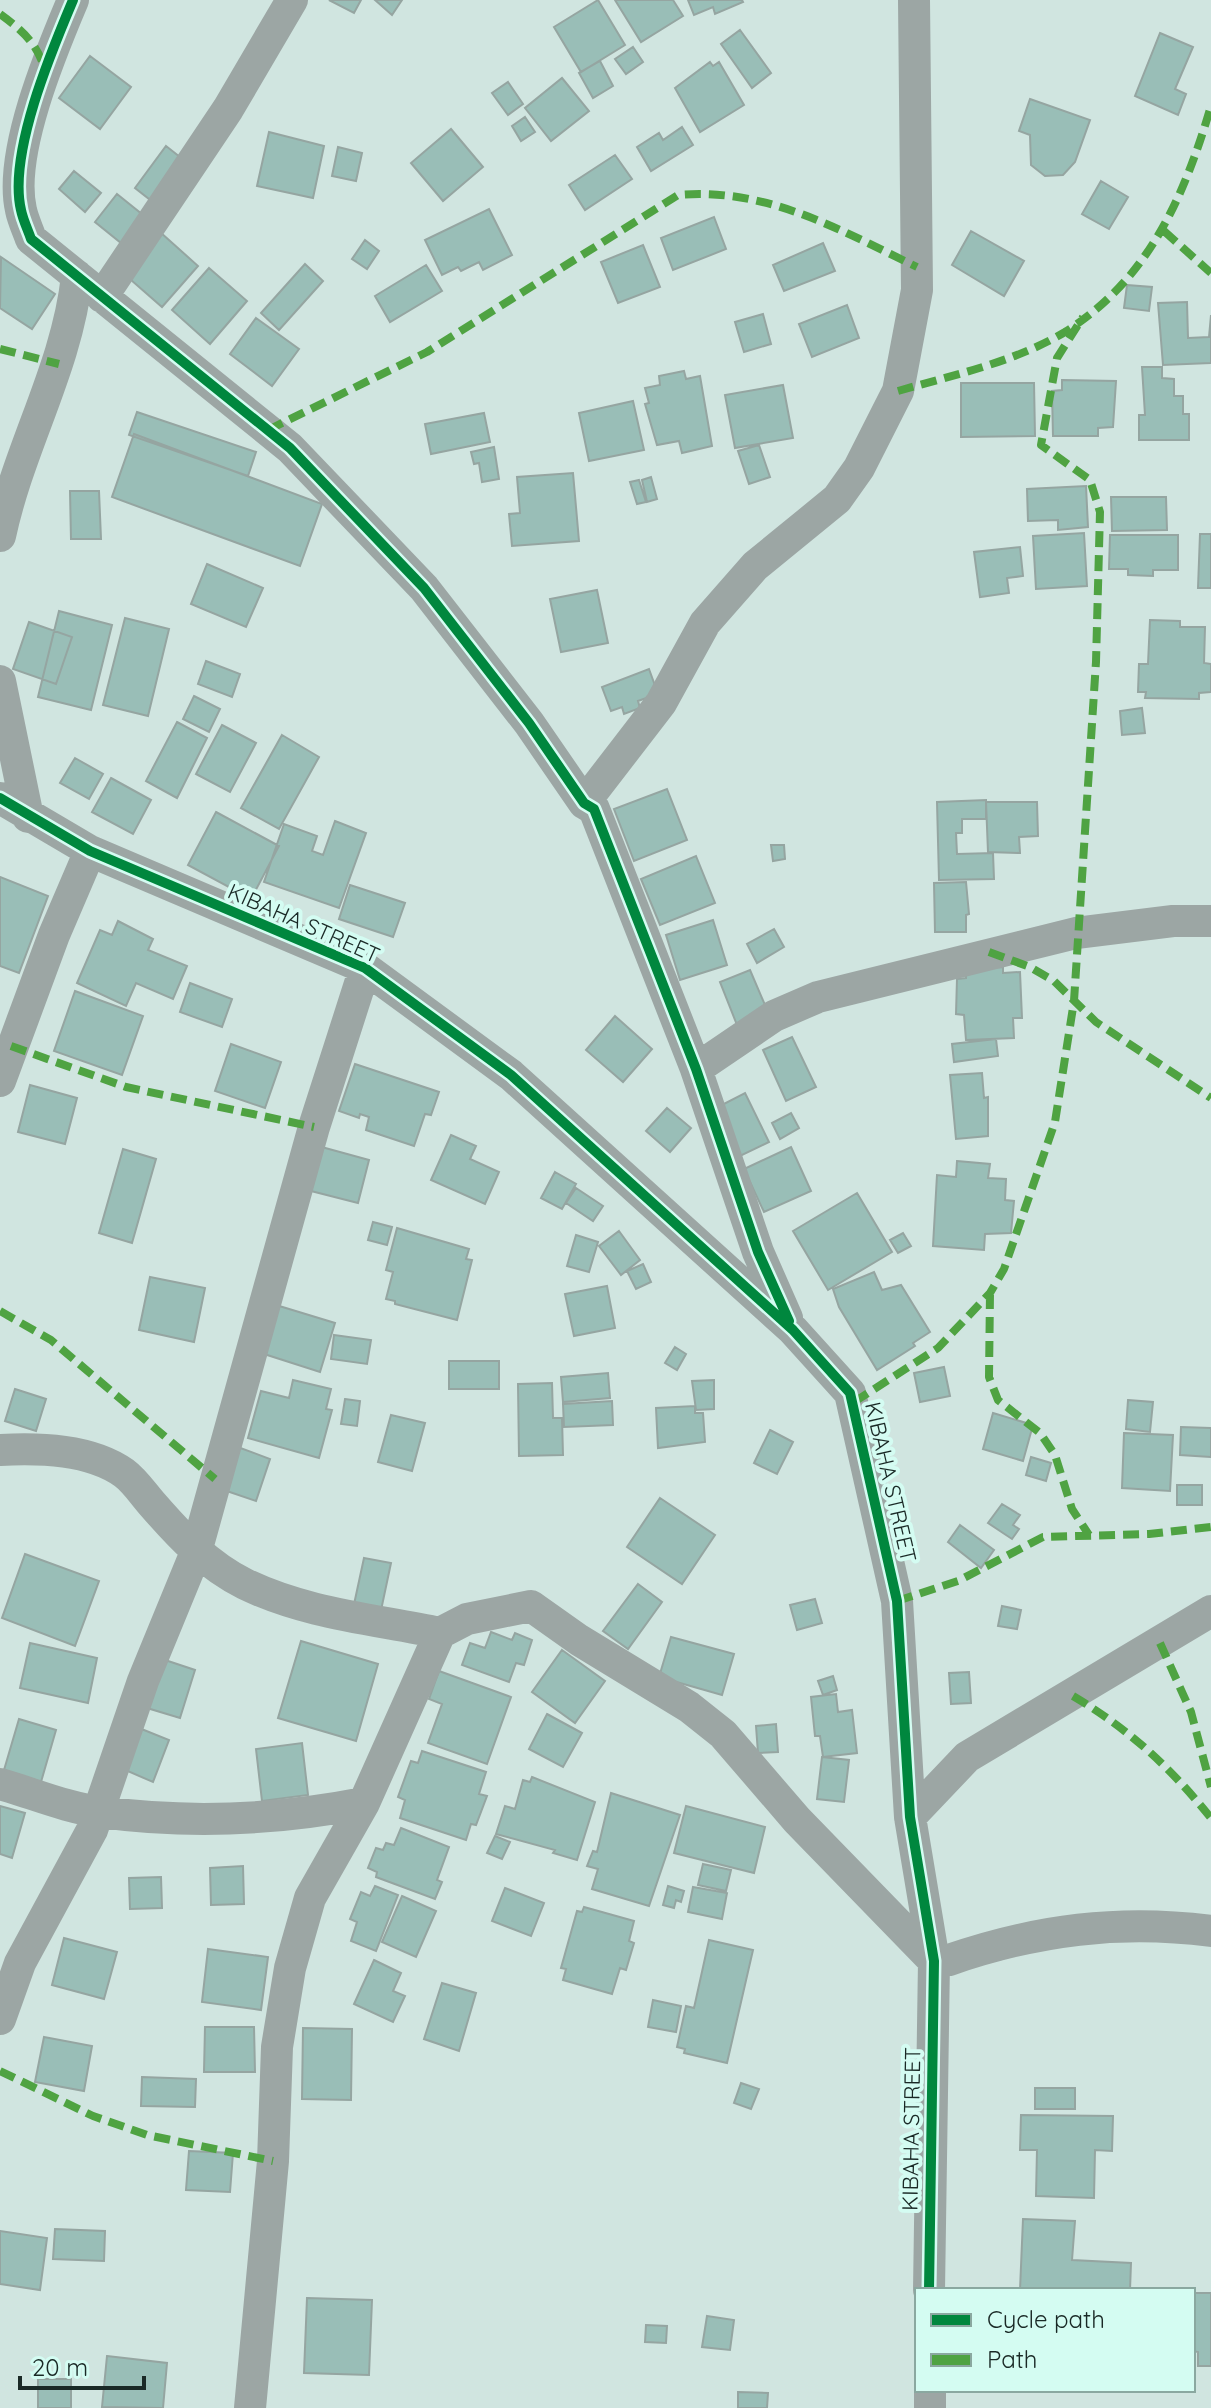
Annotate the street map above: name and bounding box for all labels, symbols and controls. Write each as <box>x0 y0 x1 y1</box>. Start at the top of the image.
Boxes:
street label: KIBAHA STREET <box>224 877 384 969</box>
street label: KIBAHA STREET <box>859 1399 923 1565</box>
street label: KIBAHA STREET <box>896 2047 926 2211</box>
legend <box>915 2288 1195 2392</box>
text: Cycle path <box>987 2304 1105 2334</box>
scale bar <box>20 2340 144 2390</box>
text: Path <box>987 2344 1038 2374</box>
text: 20 m <box>32 2352 88 2382</box>

